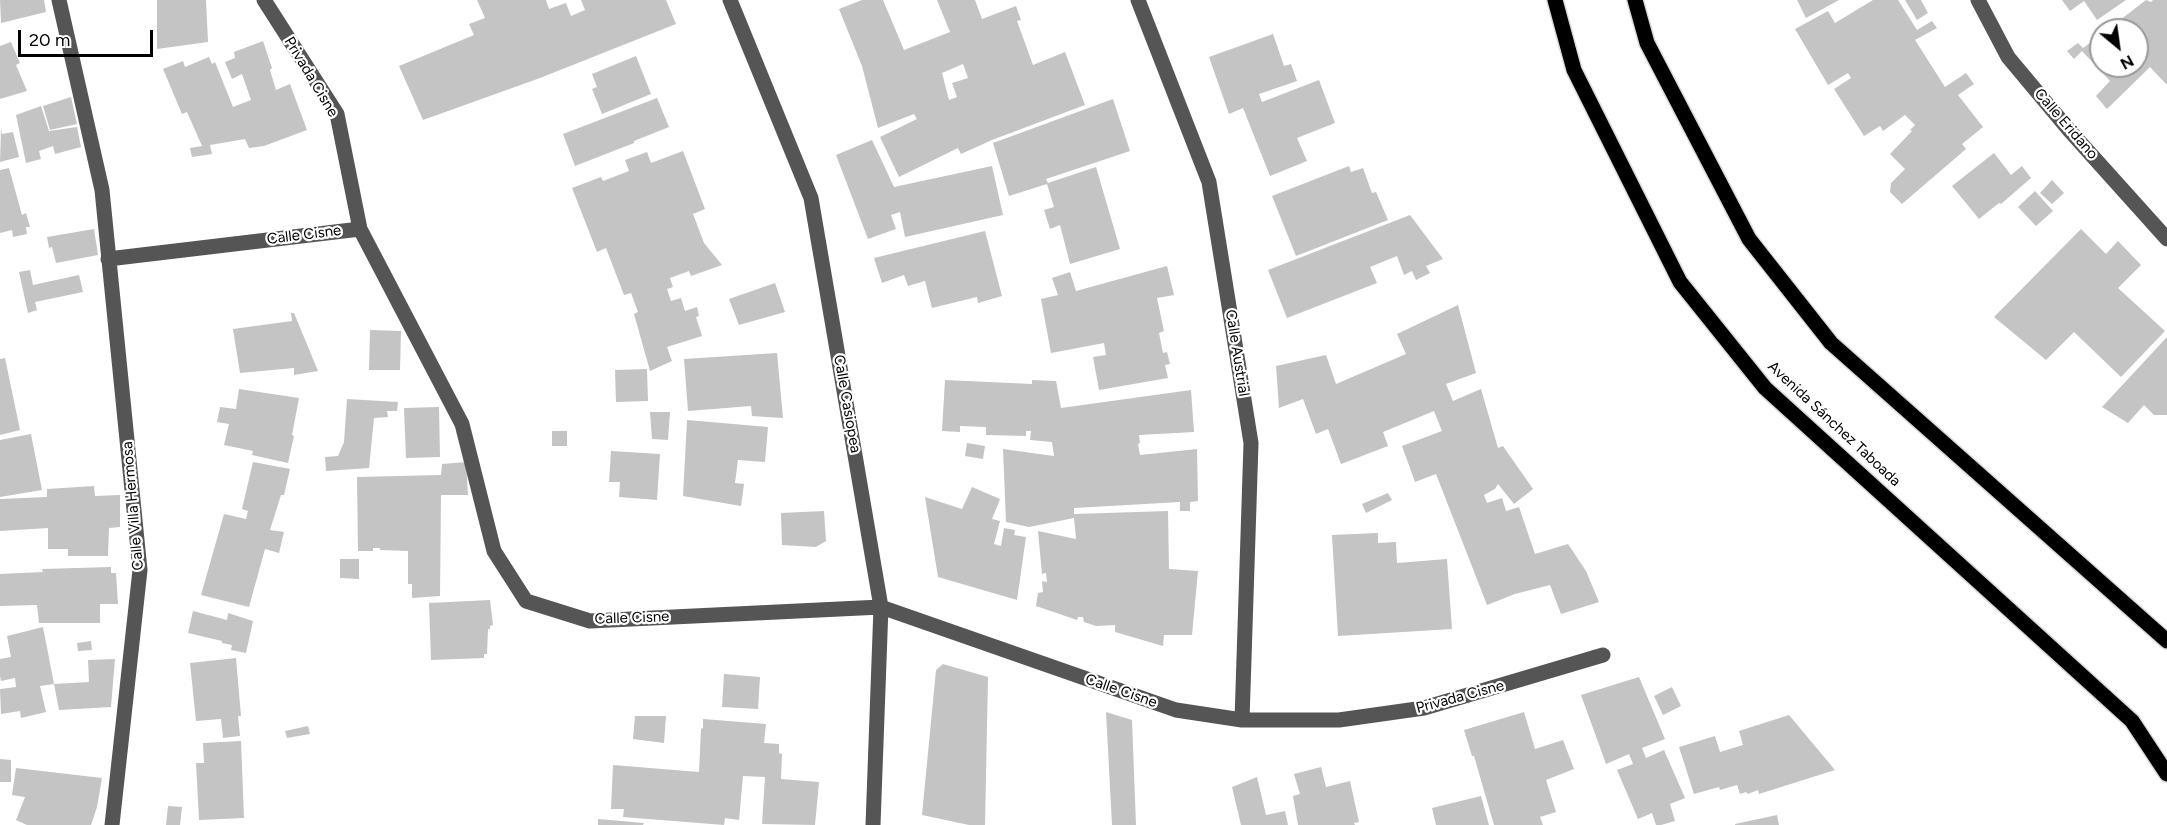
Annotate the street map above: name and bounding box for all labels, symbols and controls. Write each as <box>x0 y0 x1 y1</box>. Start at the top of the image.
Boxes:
scale bar <box>21 18 156 56</box>
north arrow <box>2089 18 2149 78</box>
text: 20 m <box>29 29 70 51</box>
street label: Privada Cisne <box>280 34 342 120</box>
text: N <box>2117 51 2137 74</box>
street label: Calle Eridano <box>2030 85 2102 163</box>
street label: Calle Cisne <box>266 222 342 248</box>
street label: Calle Austrial <box>1221 308 1253 398</box>
street label: Calle Casiopea <box>830 354 864 454</box>
street label: Avenida Sánchez Taboada <box>1764 358 1904 490</box>
street label: Calle Villa Hermosa <box>118 441 148 571</box>
street label: Calle Cisne <box>594 608 670 628</box>
street label: Calle Cisne <box>1083 670 1159 712</box>
street label: Privada Cisne <box>1414 677 1506 717</box>

